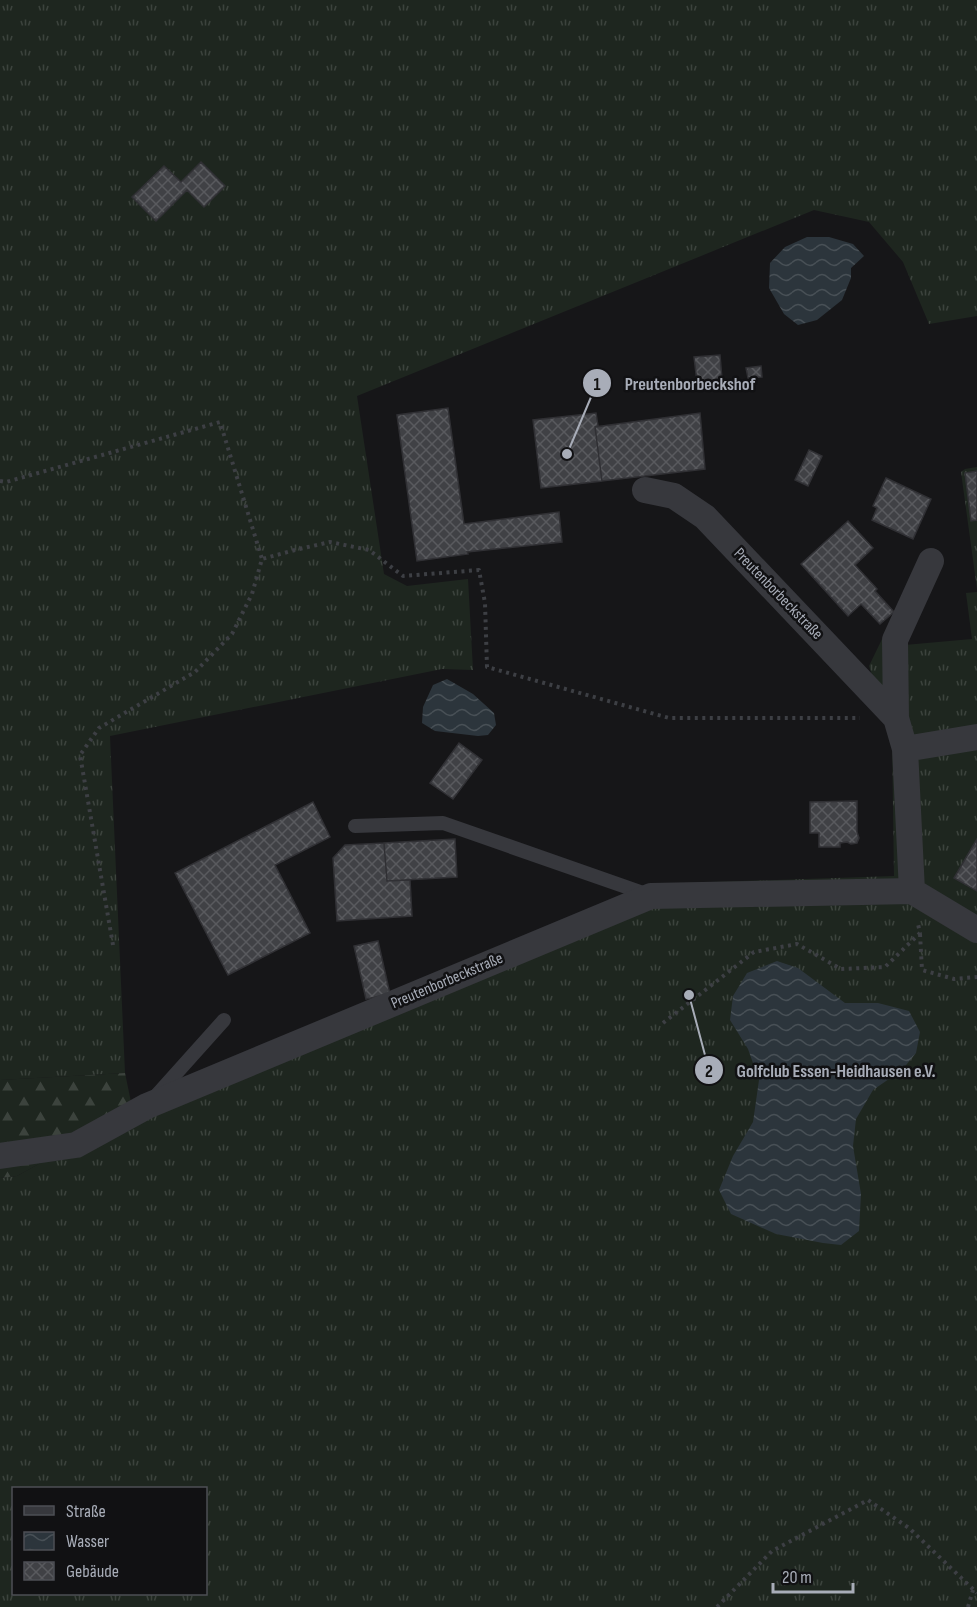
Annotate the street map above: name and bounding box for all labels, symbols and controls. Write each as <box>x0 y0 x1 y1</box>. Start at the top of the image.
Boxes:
callout: Preutenborbeckshof <box>582 365 767 401</box>
text: 1 <box>593 374 601 395</box>
text: Preutenborbeckshof <box>625 374 756 395</box>
street label: Preutenborbeckstraße <box>730 544 826 644</box>
street label: Preutenborbeckstraße <box>388 949 506 1013</box>
callout: Golfclub Essen-Heidhausen e.V. <box>694 1052 947 1088</box>
text: 2 <box>705 1061 713 1082</box>
text: Golfclub Essen-Heidhausen e.V. <box>736 1061 936 1082</box>
legend <box>12 1487 207 1595</box>
text: Straße <box>66 1501 106 1522</box>
text: Wasser <box>66 1531 109 1552</box>
scale bar <box>773 1556 852 1594</box>
text: Gebäude <box>66 1561 119 1582</box>
text: 20 m <box>782 1567 812 1588</box>

